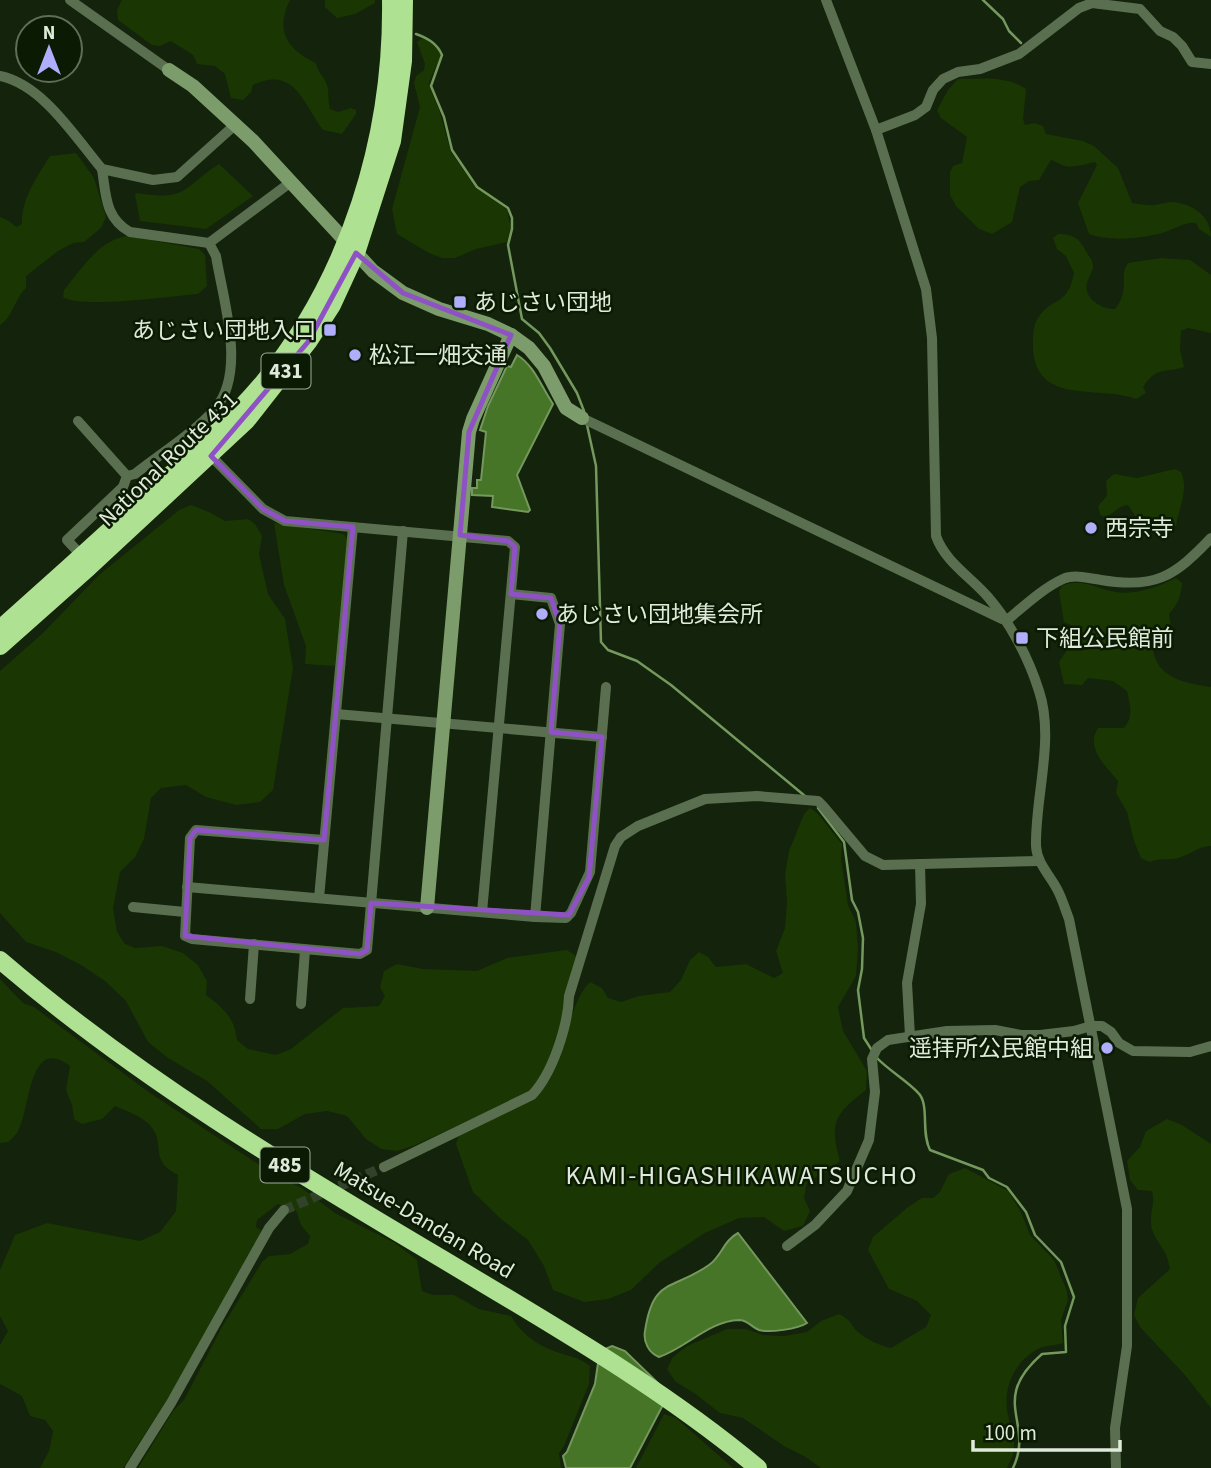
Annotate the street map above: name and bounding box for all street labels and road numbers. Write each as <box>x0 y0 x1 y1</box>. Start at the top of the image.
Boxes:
road number: 431 <box>262 354 310 388</box>
street label: National Route 431 <box>91 384 245 534</box>
road number: 485 <box>260 1148 310 1182</box>
street label: Matsue-Dandan Road <box>327 1153 521 1287</box>

